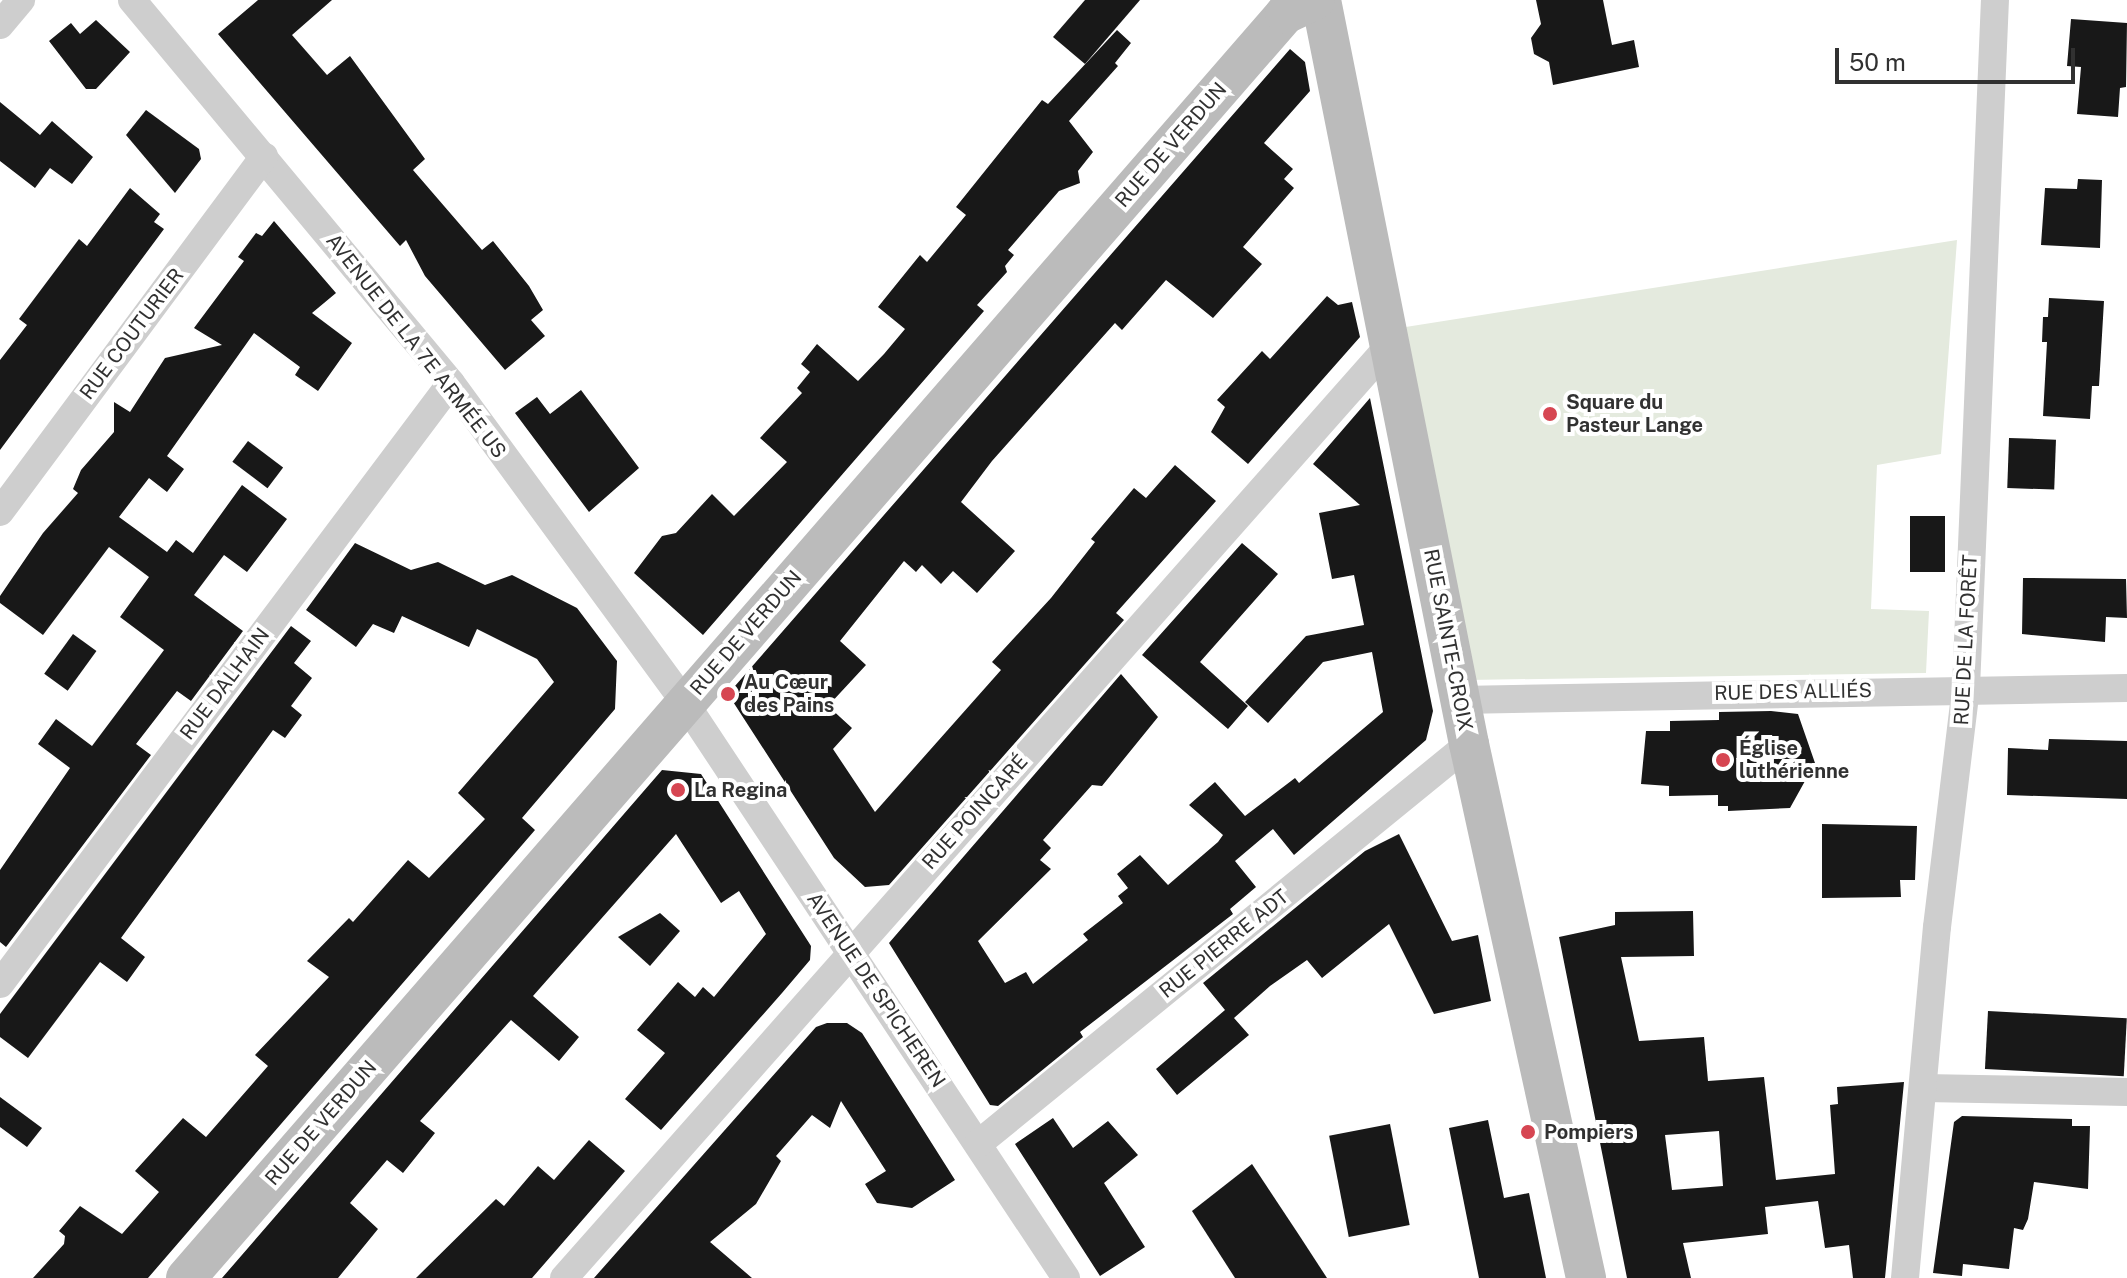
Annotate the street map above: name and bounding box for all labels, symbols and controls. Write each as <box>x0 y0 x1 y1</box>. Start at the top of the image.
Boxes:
scale bar <box>1839 32 2079 82</box>
text: 50 m <box>1849 48 1906 76</box>
street label: RUE DE VERDUN <box>1110 77 1232 213</box>
street label: AVENUE DE LA 7E ARMÉE US <box>321 229 511 463</box>
street label: RUE COUTURIER <box>75 264 189 404</box>
place label: Square du Pasteur Lange <box>1566 390 1703 437</box>
marker: Square du Pasteur Lange <box>1541 405 1559 423</box>
street label: RUE SAINTE-CROIX <box>1419 547 1477 733</box>
street label: RUE DE LA FORÊT <box>1950 554 1982 726</box>
street label: RUE DE VERDUN <box>685 565 807 701</box>
street label: RUE DALHAIN <box>175 623 275 745</box>
place label: Au Cœur des Pains <box>744 670 835 717</box>
street label: RUE DES ALLIÉS <box>1714 679 1872 705</box>
marker: Au Cœur des Pains <box>719 685 737 703</box>
place label: Église luthérienne <box>1739 736 1849 783</box>
street label: RUE POINCARÉ <box>917 750 1033 874</box>
marker: Église luthérienne <box>1714 751 1732 769</box>
place label: La Regina <box>694 778 787 802</box>
marker: La Regina <box>669 781 687 799</box>
street label: RUE PIERRE ADT <box>1155 885 1293 1003</box>
street label: AVENUE DE SPICHEREN <box>802 888 950 1092</box>
street label: RUE DE VERDUN <box>260 1055 382 1191</box>
place label: Pompiers <box>1544 1120 1634 1144</box>
marker: Pompiers <box>1519 1123 1537 1141</box>

